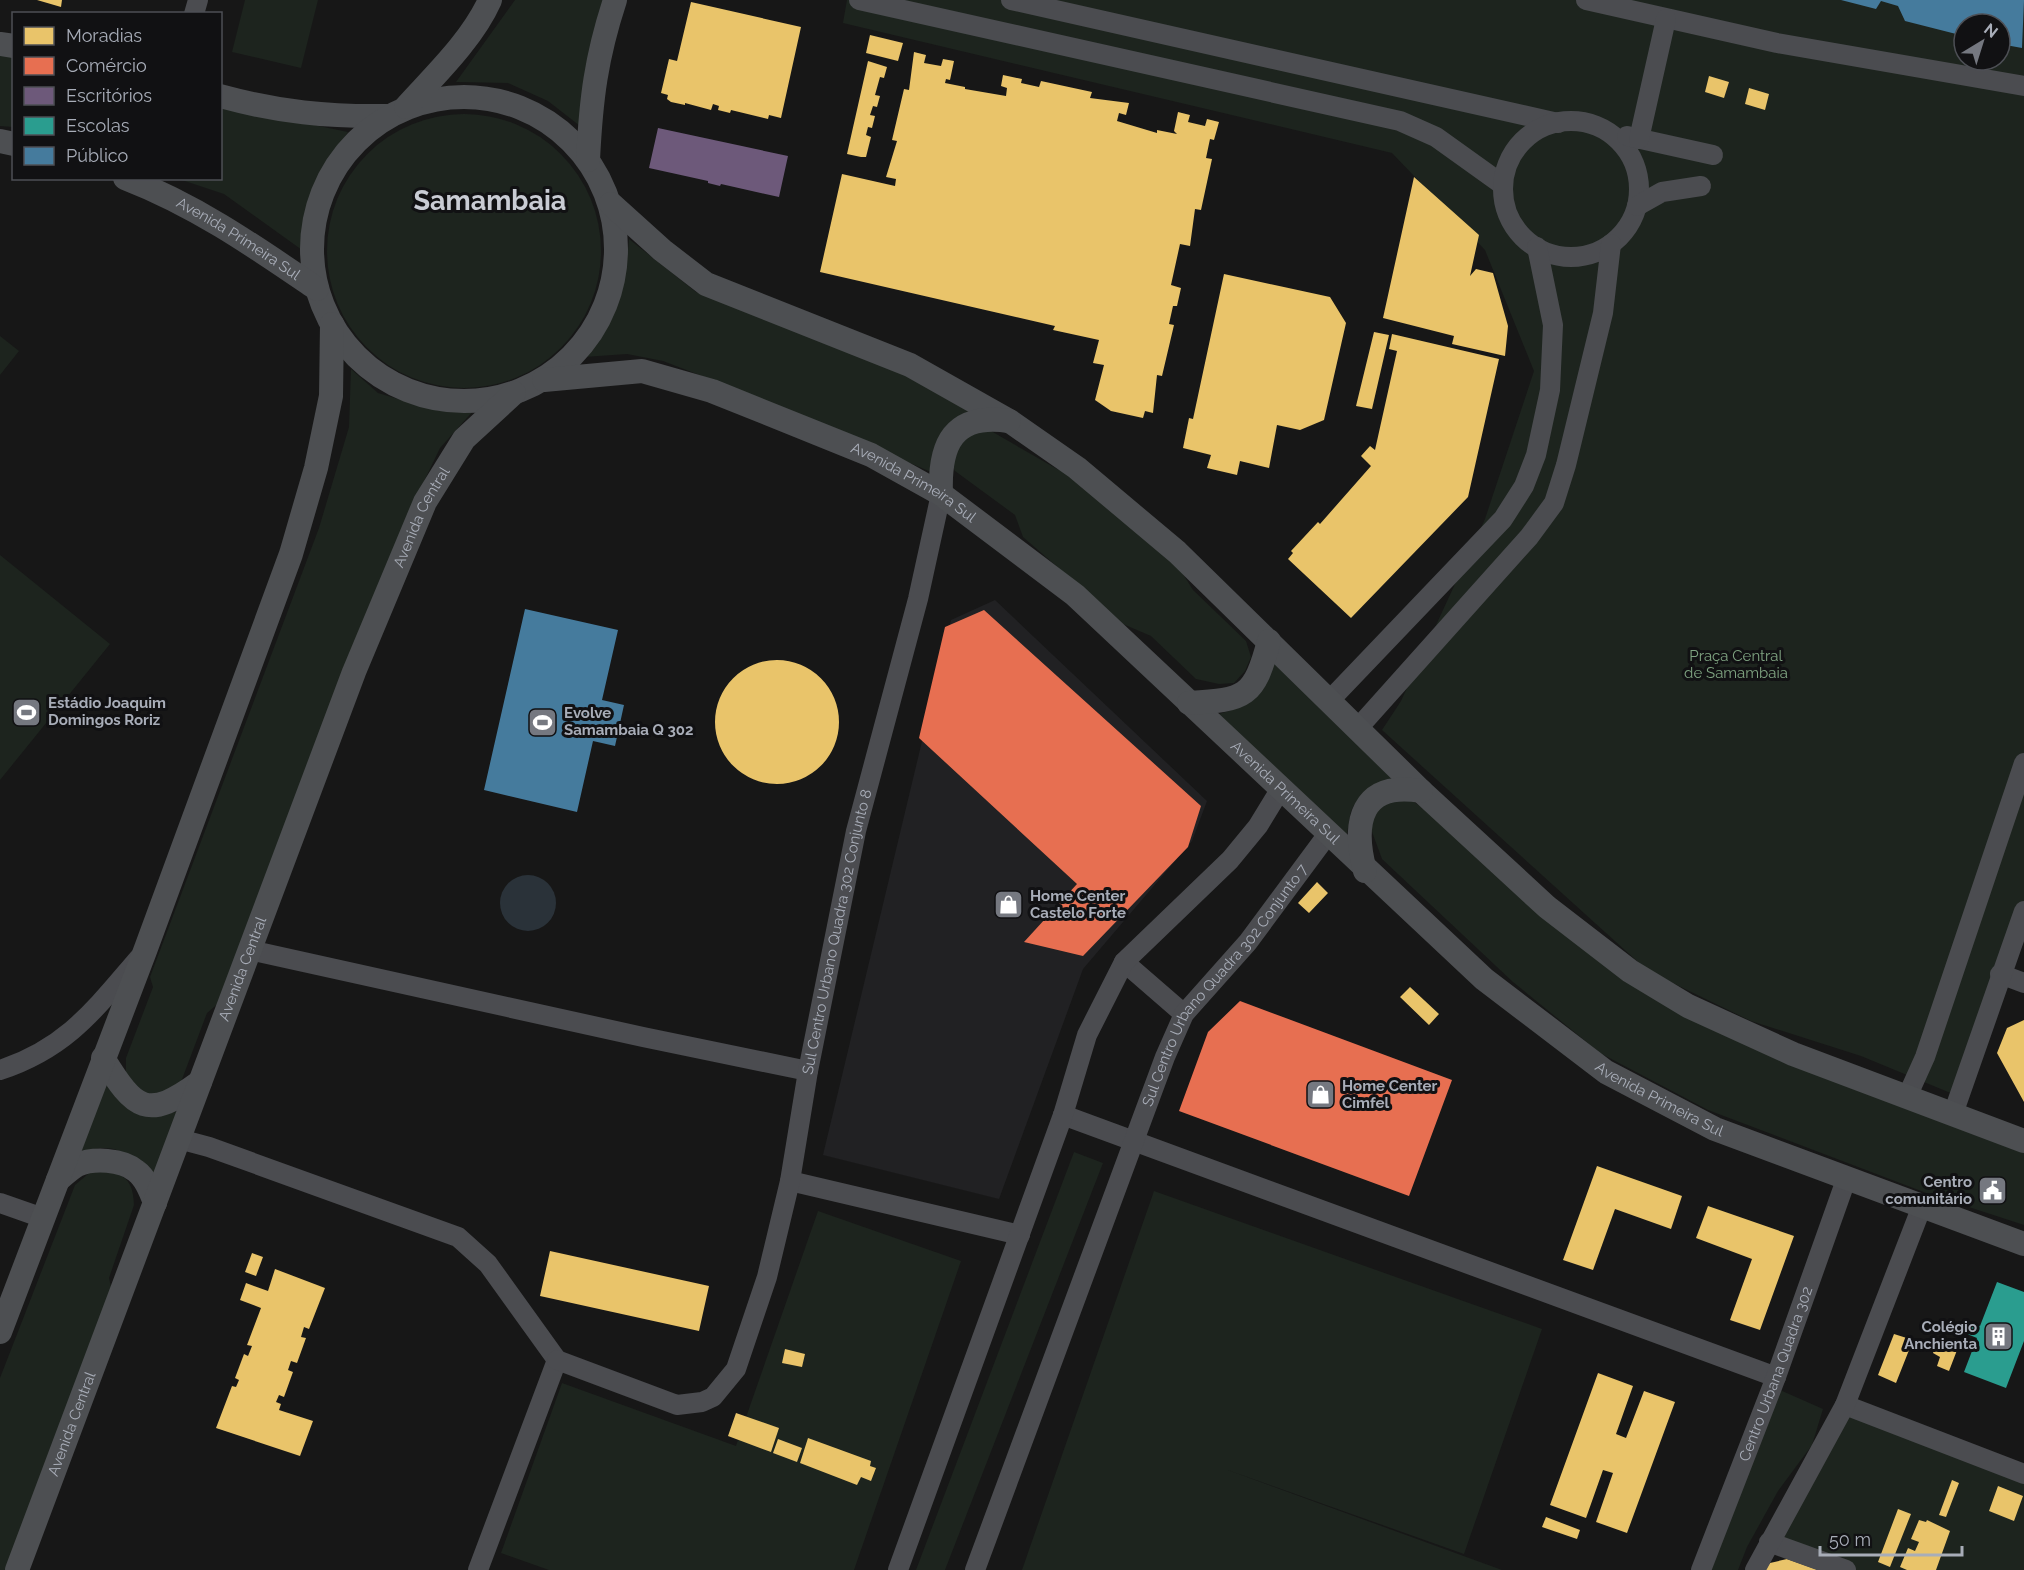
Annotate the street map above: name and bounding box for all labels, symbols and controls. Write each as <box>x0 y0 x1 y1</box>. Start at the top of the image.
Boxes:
legend <box>12 12 222 180</box>
north arrow <box>1952 12 2012 72</box>
text: N <box>1980 19 2002 42</box>
text: Moradias <box>66 25 142 46</box>
text: Comércio <box>66 55 147 76</box>
text: Escritórios <box>66 85 152 106</box>
text: Escolas <box>66 115 130 136</box>
text: Público <box>66 145 129 166</box>
district label: Samambaia <box>414 185 566 216</box>
street label: Avenida Primeira Sul <box>173 194 305 284</box>
street label: Avenida Primeira Sul <box>848 439 980 527</box>
street label: Avenida Central <box>390 463 454 570</box>
park label: Praça Central de Samambaia <box>1684 647 1788 682</box>
place label: Estádio Joaquim Domingos Roriz <box>48 694 166 729</box>
sports icon: Estádio Joaquim Domingos Roriz <box>11 696 43 728</box>
place label: Evolve Samambaia Q 302 <box>564 704 693 739</box>
sports icon: Evolve Samambaia Q 302 <box>527 706 559 738</box>
street label: Avenida Primeira Sul <box>1227 737 1344 848</box>
street label: Sul Centro Urbano Quadra 302 Conjunto 8 <box>799 787 876 1076</box>
street label: Sul Centro Urbano Quadra 302 Conjunto 7 <box>1138 861 1312 1109</box>
place label: Home Center Castelo Forte <box>1030 887 1126 922</box>
shop icon: Home Center Castelo Forte <box>993 889 1025 921</box>
street label: Avenida Central <box>215 913 271 1024</box>
street label: Avenida Primeira Sul <box>1592 1058 1727 1141</box>
place label: Home Center Cimfel <box>1342 1077 1438 1112</box>
shop icon: Home Center Cimfel <box>1305 1079 1337 1111</box>
place label: Centro comunitário <box>1885 1173 1972 1208</box>
public building icon: Centro comunitário <box>1977 1175 2009 1207</box>
street label: Centro Urbana Quadra 302 <box>1735 1284 1817 1464</box>
place label: Colégio Anchienta <box>1904 1318 1977 1353</box>
building icon: Colégio Anchienta <box>1982 1320 2014 1352</box>
street label: Avenida Central <box>44 1368 100 1479</box>
scale bar <box>1820 1519 1962 1557</box>
text: 50 m <box>1829 1529 1871 1550</box>

